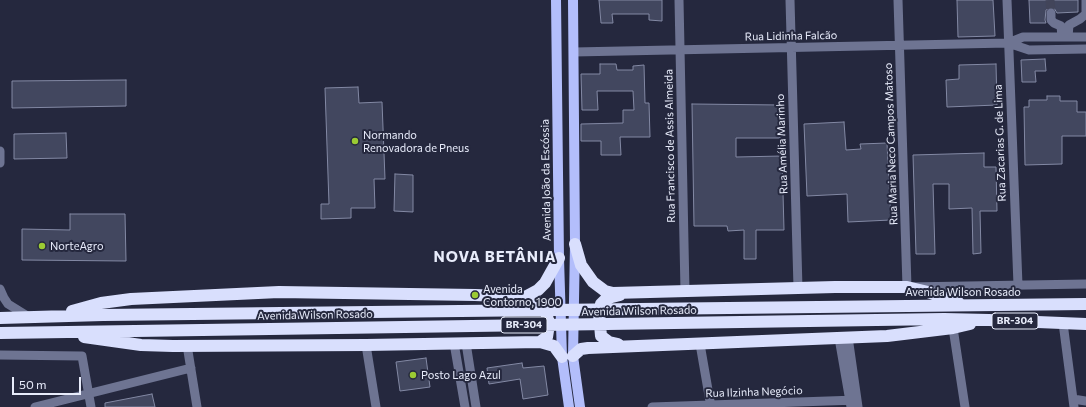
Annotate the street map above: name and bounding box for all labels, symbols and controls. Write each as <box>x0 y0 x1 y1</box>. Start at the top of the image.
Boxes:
street label: Rua Lidinha Falcão <box>745 29 837 43</box>
street label: Rua Maria Neco Campos Matoso <box>882 63 900 225</box>
street label: Rua Francisco de Assis Almeida <box>662 69 678 223</box>
street label: Rua Zacarias G. de Lima <box>991 84 1009 202</box>
street label: Rua Amélia Marinho <box>774 94 790 194</box>
street label: Avenida João da Escóssia <box>538 119 554 241</box>
place label: Normando Renovadora de Pneus <box>363 128 469 154</box>
marker: Normando Renovadora de Pneus <box>350 136 360 146</box>
place label: NorteAgro <box>50 239 104 253</box>
marker: NorteAgro <box>37 241 47 251</box>
district label: NOVA BETÂNIA <box>433 248 557 266</box>
place label: Avenida Contorno, 1900 <box>483 282 562 308</box>
street label: Avenida Wilson Rosado <box>905 285 1021 299</box>
marker: Avenida Contorno, 1900 <box>470 290 480 300</box>
street label: Avenida Wilson Rosado <box>581 303 697 319</box>
street label: Avenida Wilson Rosado <box>257 307 373 323</box>
road number: BR-304 <box>992 313 1038 329</box>
road number: BR-304 <box>501 317 547 333</box>
place label: Posto Lago Azul <box>421 368 501 382</box>
scale bar <box>14 369 83 395</box>
marker: Posto Lago Azul <box>408 370 418 380</box>
text: 50 m <box>19 377 47 391</box>
street label: Rua Ilzinha Negócio <box>705 384 803 400</box>

